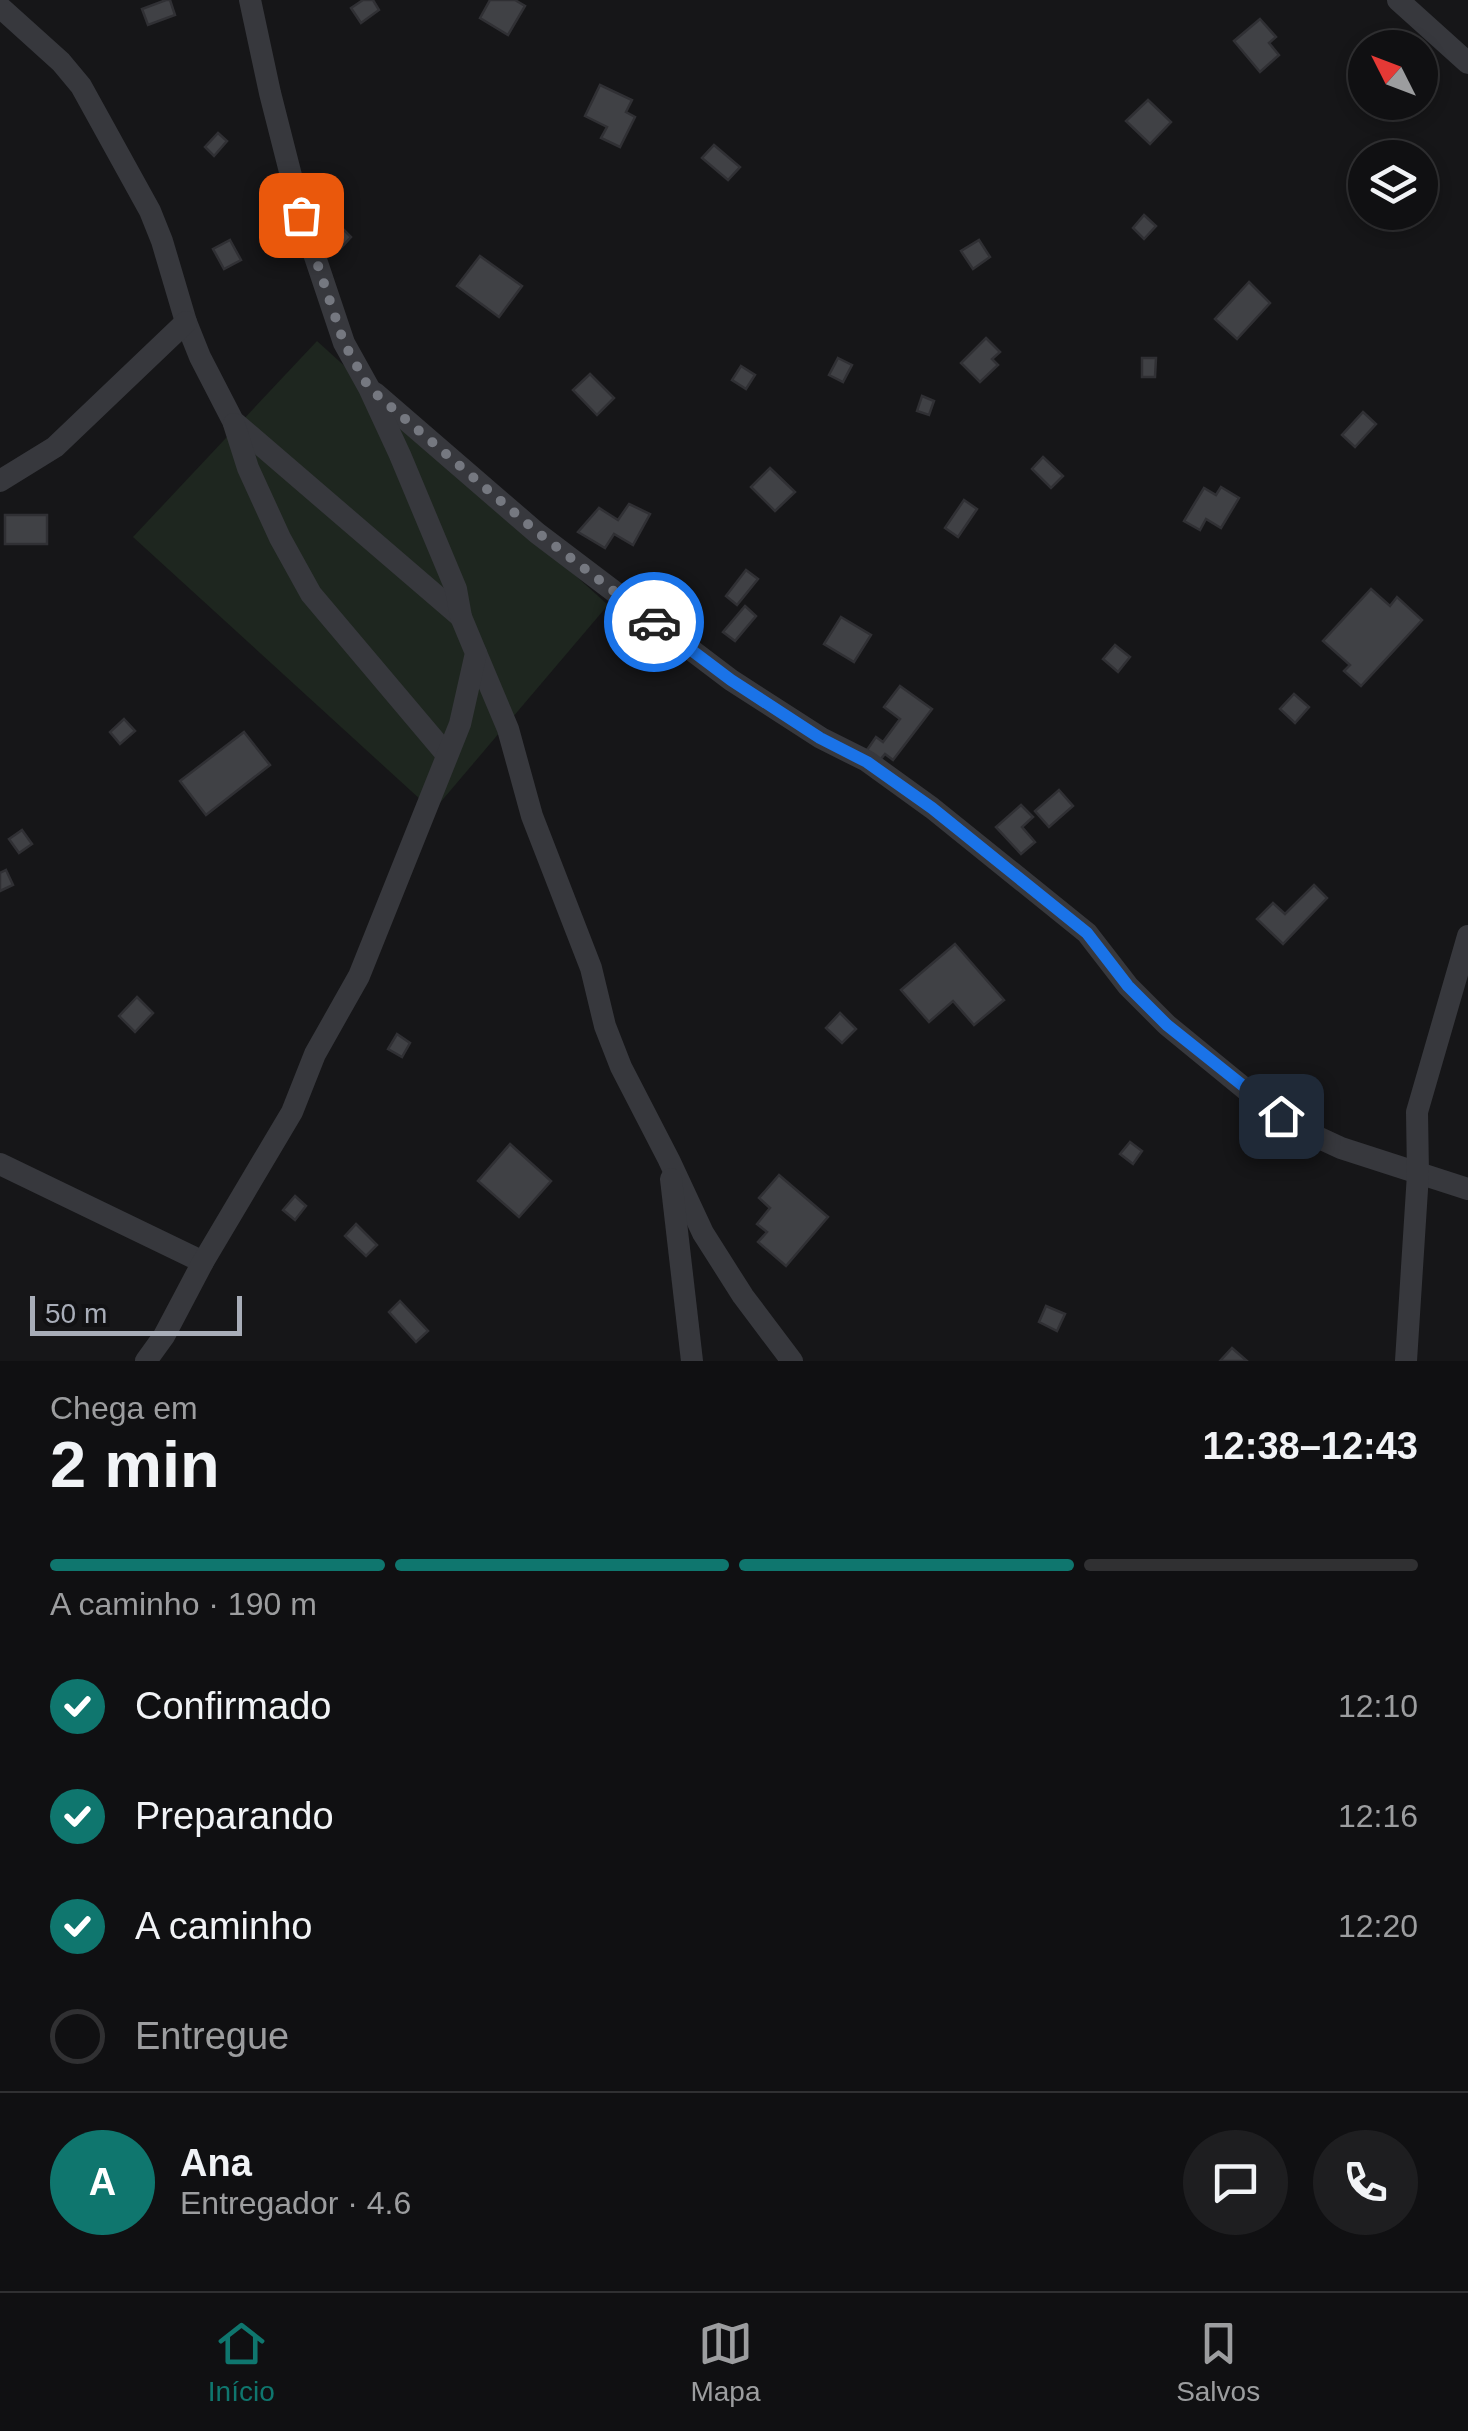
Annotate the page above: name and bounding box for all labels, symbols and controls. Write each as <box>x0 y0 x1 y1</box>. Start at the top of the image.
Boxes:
north arrow <box>1348 30 1438 120</box>
map controls <box>1348 30 1438 230</box>
button: layers <box>1348 140 1438 230</box>
pin <box>259 173 344 258</box>
icon: bag <box>274 188 329 243</box>
courier <box>604 572 704 672</box>
icon: car <box>627 595 682 650</box>
pin <box>1239 1074 1324 1159</box>
icon: home <box>1254 1089 1309 1144</box>
scale bar <box>30 1291 242 1336</box>
text: 50 m <box>45 1298 107 1329</box>
text: Chega em <box>50 1390 198 1426</box>
text: 12:38–12:43 <box>1202 1425 1418 1467</box>
text: 2 min <box>50 1428 220 1501</box>
text: A caminho · 190 m <box>50 1586 317 1622</box>
icon: check <box>50 1679 105 1734</box>
text: Confirmado <box>135 1685 331 1727</box>
text: 12:10 <box>1338 1688 1418 1724</box>
icon: check <box>50 1789 105 1844</box>
text: Preparando <box>135 1795 334 1837</box>
text: 12:16 <box>1338 1798 1418 1834</box>
icon: check <box>50 1899 105 1954</box>
text: A caminho <box>135 1905 312 1947</box>
text: 12:20 <box>1338 1908 1418 1944</box>
text: Entregue <box>135 2015 289 2057</box>
button: chat <box>1183 2130 1288 2235</box>
button: phone <box>1313 2130 1418 2235</box>
text: Ana <box>180 2142 252 2184</box>
text: A <box>89 2161 116 2203</box>
text: Entregador · 4.6 <box>180 2185 411 2221</box>
tab: Início <box>208 2316 275 2408</box>
tab: Mapa <box>690 2316 760 2408</box>
tab: Salvos <box>1176 2316 1260 2408</box>

